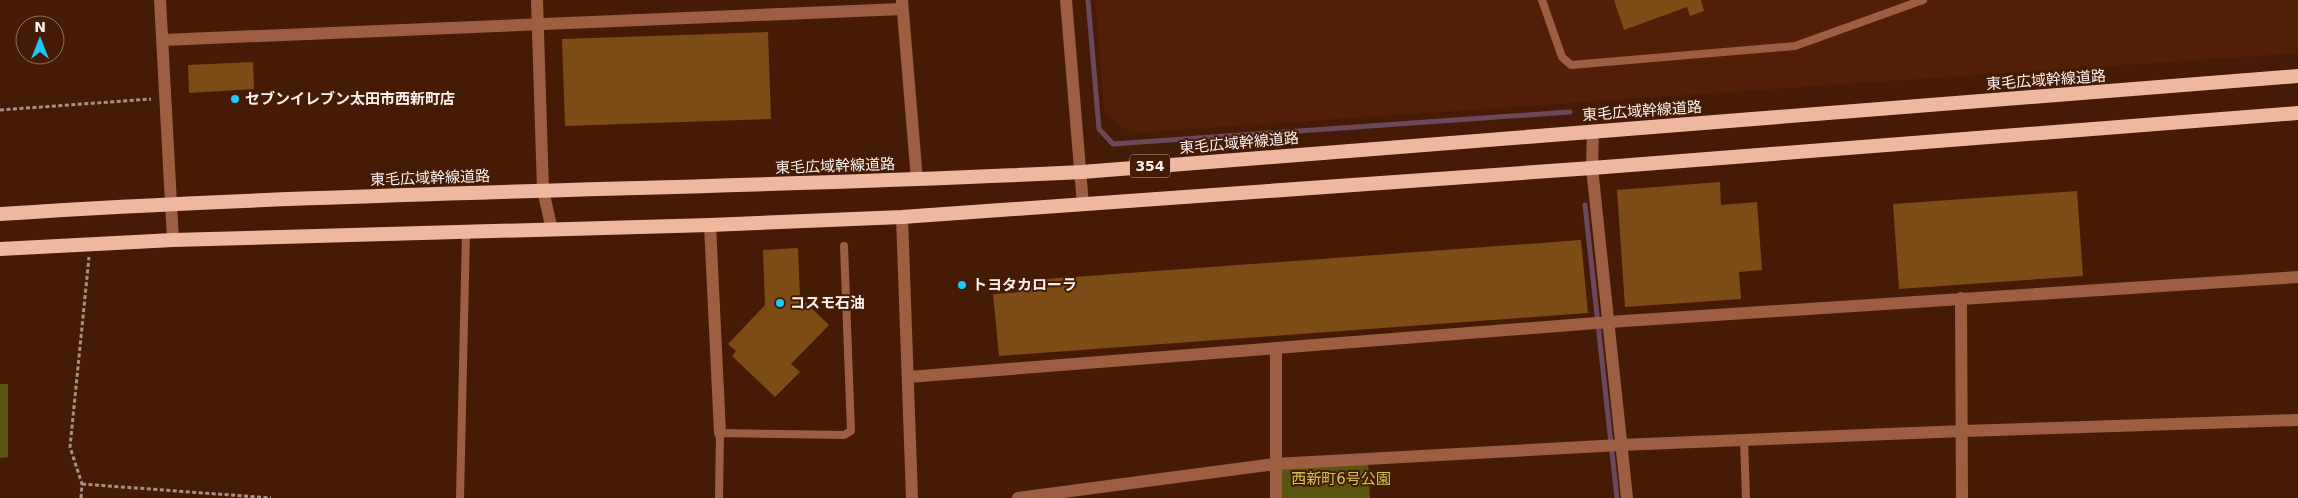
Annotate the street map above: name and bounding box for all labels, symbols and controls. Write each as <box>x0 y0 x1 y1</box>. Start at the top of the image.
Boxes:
north arrow <box>15 15 65 65</box>
text: N <box>34 19 46 35</box>
street label: 東毛広域幹線道路 <box>1986 67 2106 93</box>
place label: セブンイレブン太田市西新町店 <box>245 90 455 108</box>
marker: セブンイレブン太田市西新町店 <box>229 93 241 105</box>
street label: 東毛広域幹線道路 <box>1582 98 1702 124</box>
street label: 東毛広域幹線道路 <box>1178 129 1300 157</box>
road number: 354 <box>1130 154 1170 178</box>
street label: 東毛広域幹線道路 <box>775 155 895 177</box>
street label: 東毛広域幹線道路 <box>370 167 490 189</box>
place label: トヨタカローラ <box>972 276 1077 294</box>
marker: トヨタカローラ <box>956 279 968 291</box>
place label: コスモ石油 <box>790 294 865 312</box>
marker: コスモ石油 <box>774 297 786 309</box>
park label: 西新町6号公園 <box>1291 470 1391 488</box>

